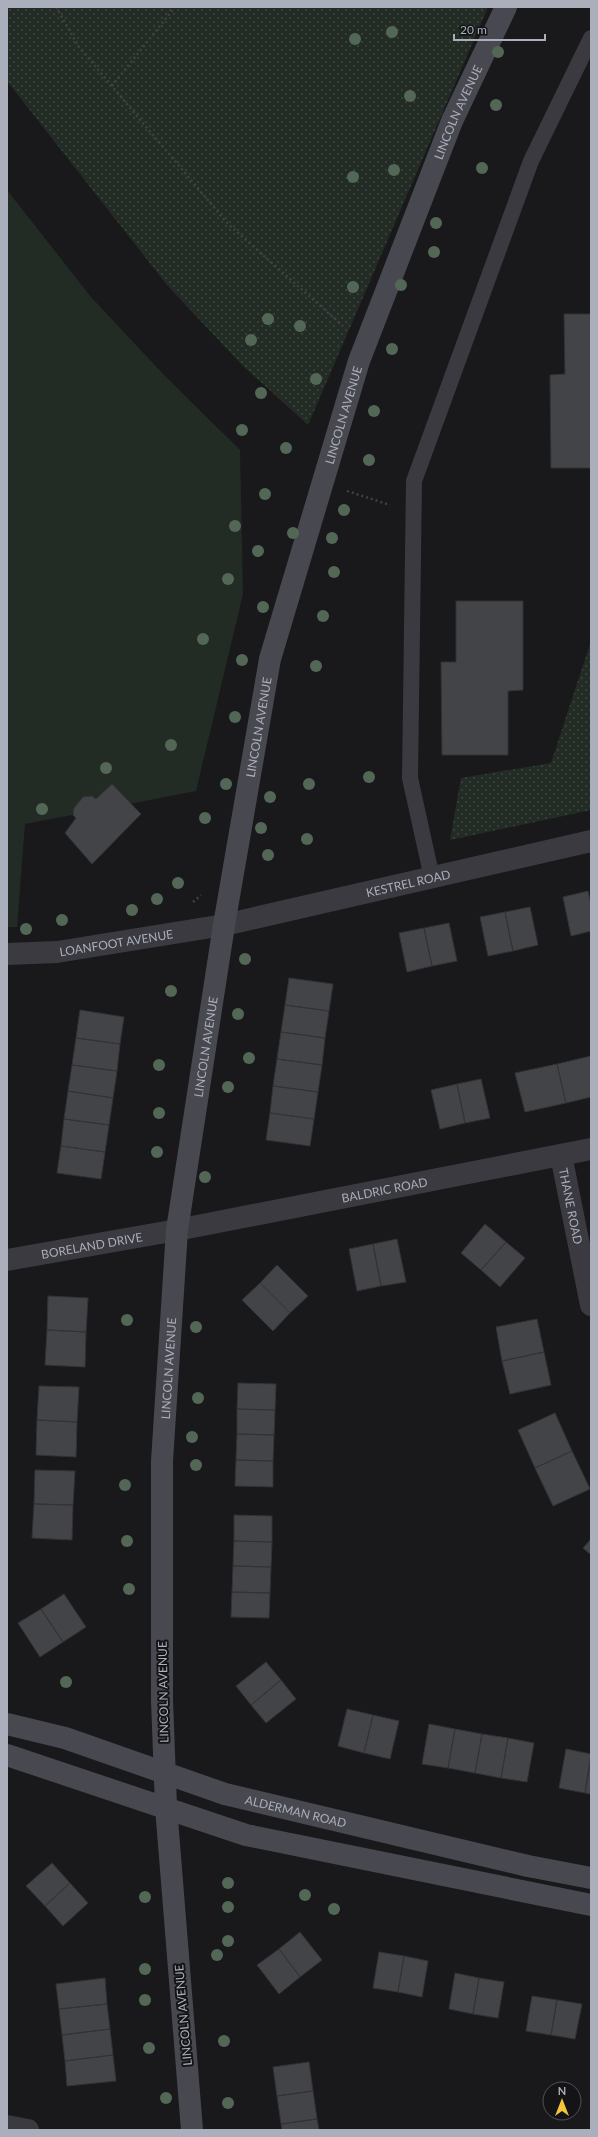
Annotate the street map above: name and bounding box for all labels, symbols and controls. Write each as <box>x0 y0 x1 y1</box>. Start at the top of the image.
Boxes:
scale bar <box>454 16 545 42</box>
text: 20 m <box>460 22 487 37</box>
street label: LINCOLN AVENUE <box>430 62 485 161</box>
street label: LINCOLN AVENUE <box>321 364 365 466</box>
street label: LINCOLN AVENUE <box>242 676 274 779</box>
street label: KESTREL ROAD <box>364 866 452 900</box>
street label: LOANFOOT AVENUE <box>58 926 174 959</box>
street label: LINCOLN AVENUE <box>190 995 220 1098</box>
street label: THANE ROAD <box>556 1166 586 1246</box>
street label: BALDRIC ROAD <box>340 1174 429 1205</box>
street label: BORELAND DRIVE <box>40 1229 144 1261</box>
street label: LINCOLN AVENUE <box>157 1317 179 1420</box>
street label: LINCOLN AVENUE <box>155 1641 171 1743</box>
street label: ALDERMAN ROAD <box>244 1792 348 1830</box>
street label: LINCOLN AVENUE <box>171 1964 195 2066</box>
north arrow <box>542 2081 582 2121</box>
text: N <box>558 2084 566 2097</box>

